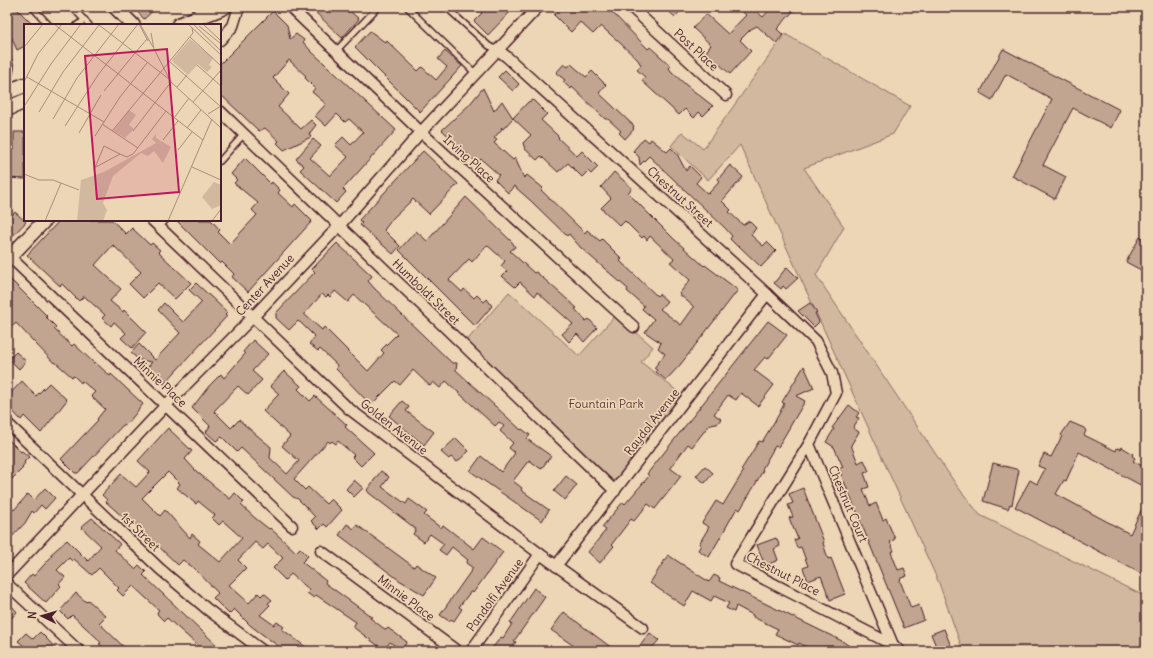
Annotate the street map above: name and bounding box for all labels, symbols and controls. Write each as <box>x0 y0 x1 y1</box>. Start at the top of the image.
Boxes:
inset map <box>24 24 221 221</box>
street label: Post Place <box>671 25 722 74</box>
street label: Irving Place <box>440 132 498 186</box>
street label: Chestnut Street <box>644 163 716 230</box>
street label: Center Avenue <box>232 251 297 319</box>
street label: Humboldt Street <box>389 256 463 328</box>
street label: Minnie Place <box>131 353 190 410</box>
street label: Raydol Avenue <box>621 385 682 458</box>
street label: Golden Avenue <box>358 396 431 458</box>
park label: Fountain Park <box>568 396 644 411</box>
street label: Chestnut Court <box>826 463 871 545</box>
street label: 1st Street <box>117 509 163 554</box>
street label: Chestnut Place <box>744 549 823 599</box>
street label: Pandolfi Avenue <box>463 555 526 634</box>
street label: Minnie Place <box>375 571 438 624</box>
north arrow <box>22 596 62 636</box>
text: N <box>25 611 39 620</box>

